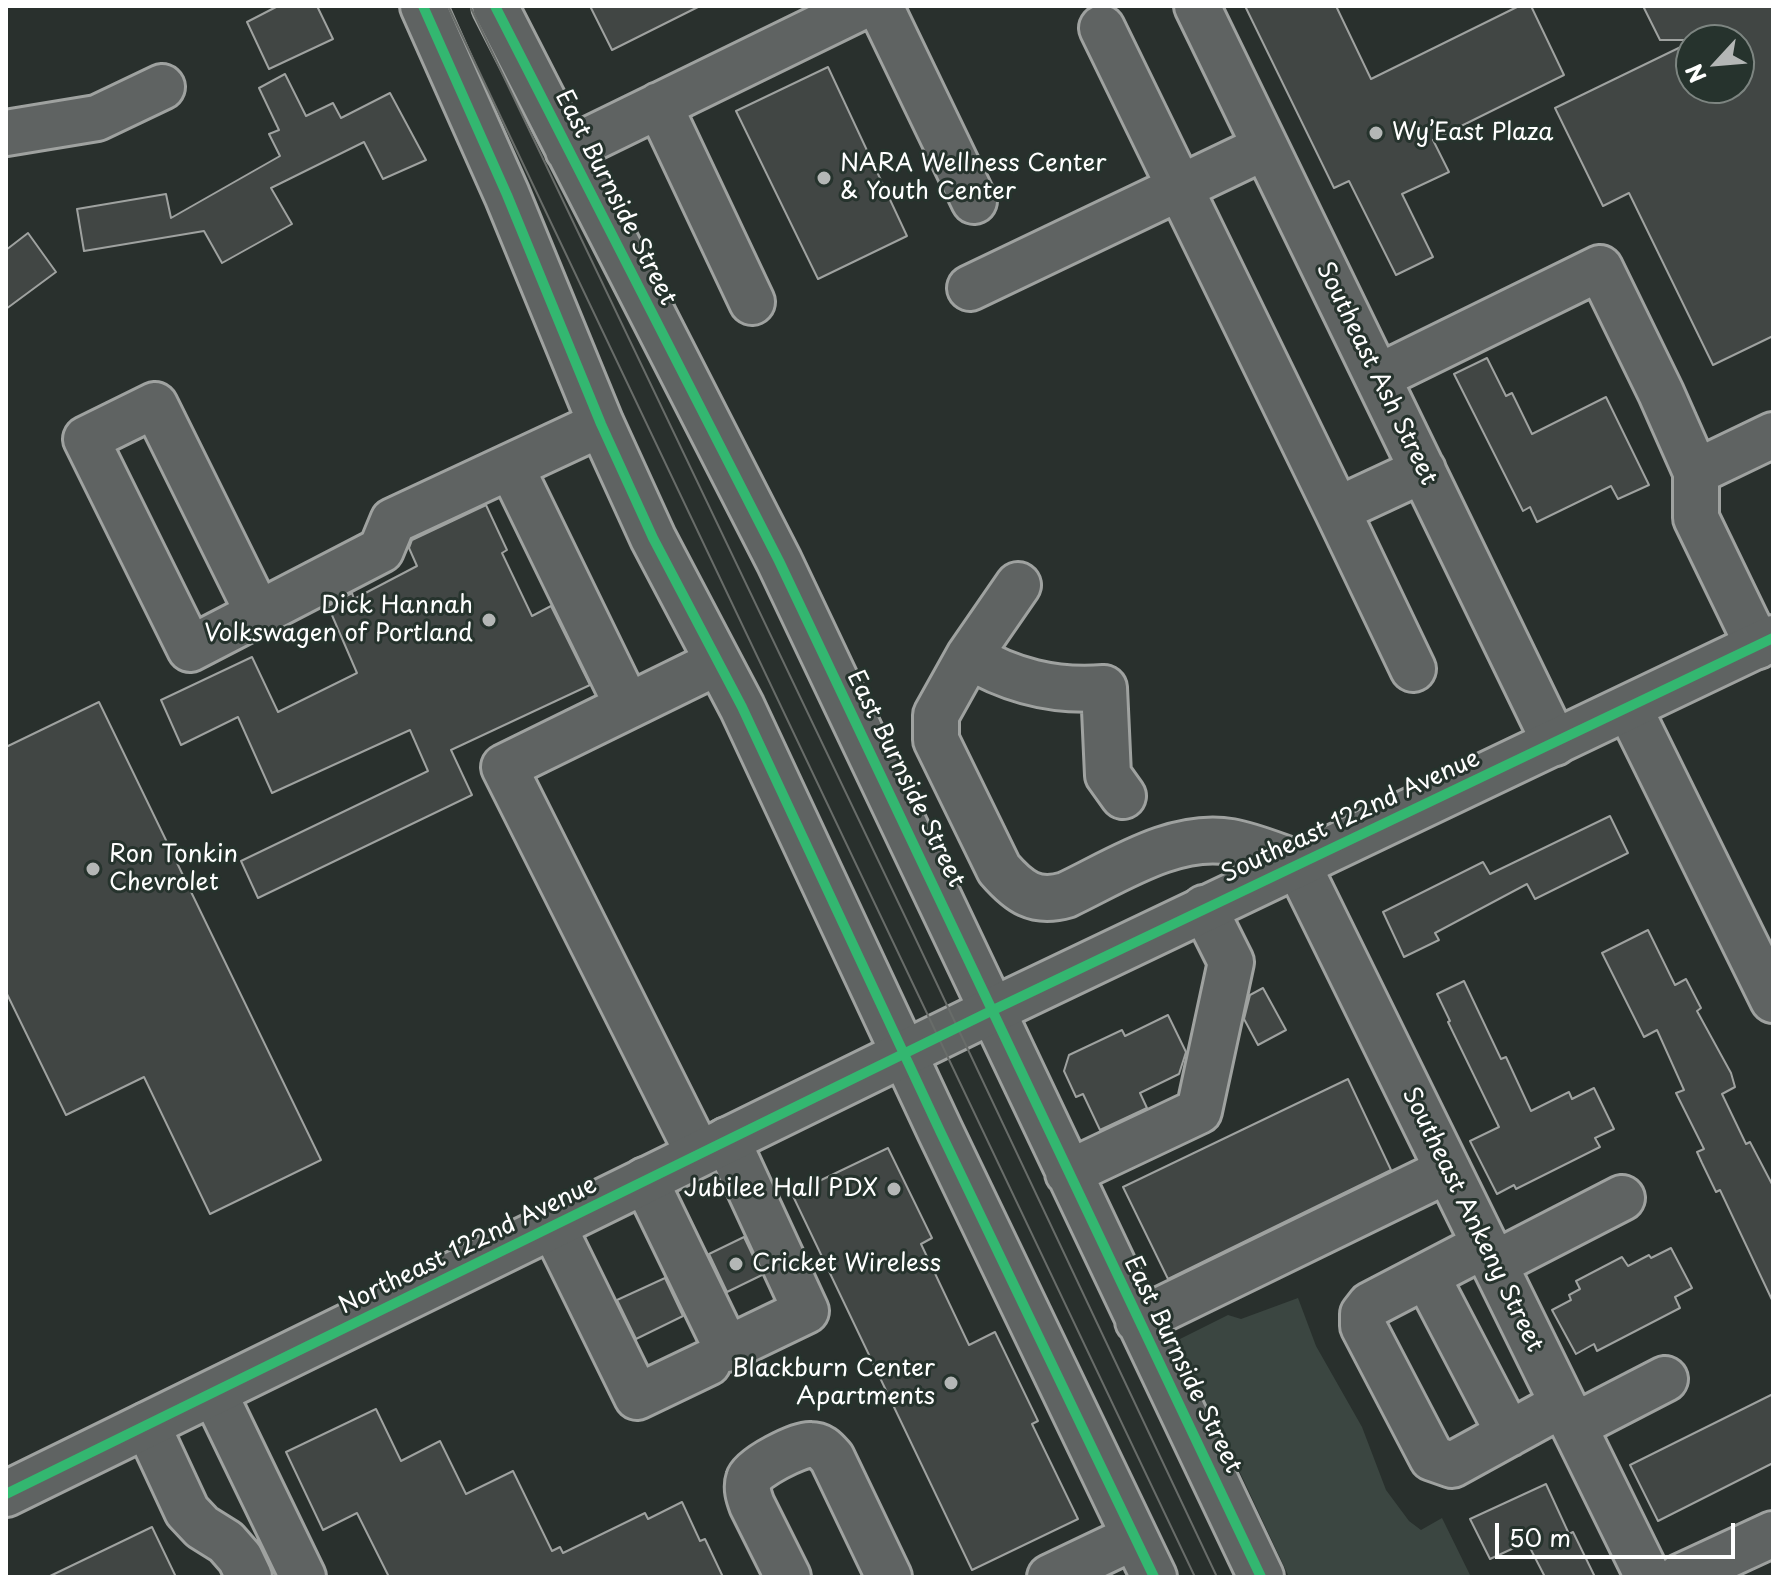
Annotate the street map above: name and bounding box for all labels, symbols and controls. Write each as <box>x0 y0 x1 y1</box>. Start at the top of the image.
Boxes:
north arrow <box>1675 24 1755 104</box>
text: N <box>1676 59 1713 89</box>
street label: East Burnside Street <box>548 86 682 310</box>
place label: Wy’East Plaza <box>1392 119 1553 147</box>
marker: Wy’East Plaza <box>1367 124 1385 142</box>
place label: NARA Wellness Center & Youth Center <box>840 150 1106 206</box>
marker: NARA Wellness Center & Youth Center <box>815 169 833 187</box>
street label: Southeast Ash Street <box>1309 258 1443 490</box>
place label: Dick Hannah Volkswagen of Portland <box>204 592 473 648</box>
marker: Dick Hannah Volkswagen of Portland <box>480 611 498 629</box>
street label: East Burnside Street <box>840 666 970 892</box>
street label: Southeast 122nd Avenue <box>1217 744 1485 890</box>
place label: Ron Tonkin Chevrolet <box>109 841 238 897</box>
marker: Ron Tonkin Chevrolet <box>84 860 102 878</box>
street label: Southeast Ankeny Street <box>1395 1083 1549 1357</box>
street label: Northeast 122nd Avenue <box>334 1171 602 1321</box>
place label: Jubilee Hall PDX <box>684 1175 878 1203</box>
marker: Jubilee Hall PDX <box>885 1180 903 1198</box>
place label: Cricket Wireless <box>752 1250 941 1278</box>
street label: East Burnside Street <box>1117 1252 1247 1478</box>
marker: Cricket Wireless <box>727 1255 745 1273</box>
place label: Blackburn Center Apartments <box>732 1355 935 1411</box>
marker: Blackburn Center Apartments <box>942 1374 960 1392</box>
scale bar <box>1499 1507 1739 1557</box>
text: 50 m <box>1509 1519 1571 1555</box>

